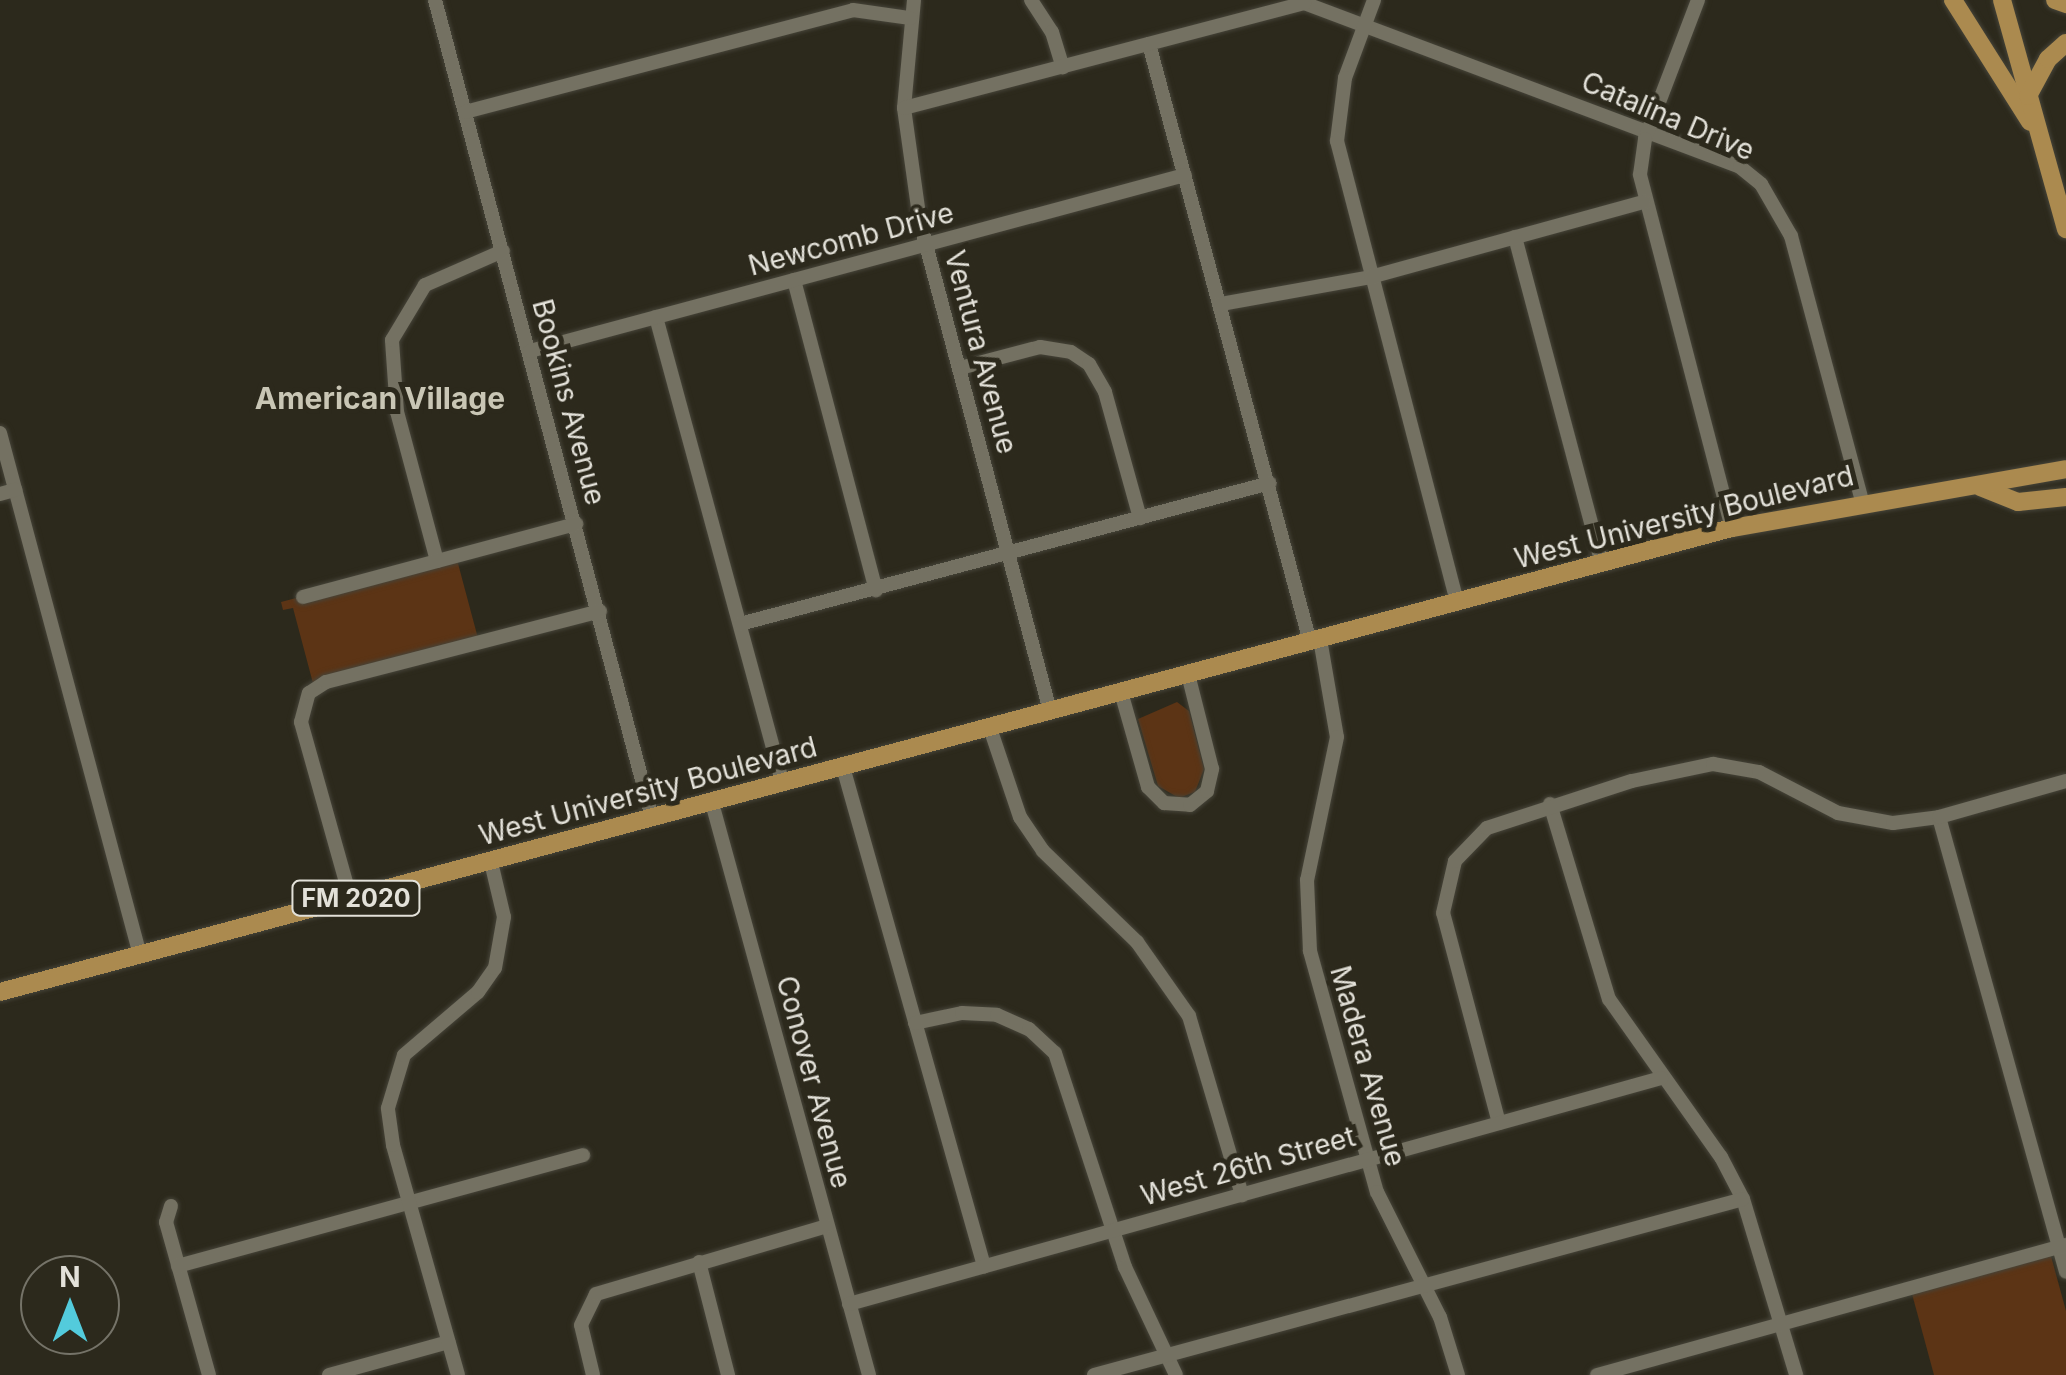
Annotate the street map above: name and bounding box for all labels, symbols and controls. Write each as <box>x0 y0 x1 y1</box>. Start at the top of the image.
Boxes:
street label: Catalina Drive <box>1577 65 1759 167</box>
street label: Newcomb Drive <box>745 195 957 283</box>
street label: Ventura Avenue <box>938 247 1024 457</box>
street label: Bookins Avenue <box>525 295 613 509</box>
district label: American Village <box>255 380 505 416</box>
street label: West University Boulevard <box>1511 459 1857 575</box>
street label: West University Boulevard <box>475 730 821 852</box>
road number: FM 2020 <box>291 878 421 918</box>
street label: Madera Avenue <box>1323 962 1413 1170</box>
street label: Conover Avenue <box>770 972 858 1192</box>
street label: West 26th Street <box>1137 1119 1359 1213</box>
north arrow <box>20 1255 120 1355</box>
text: N <box>59 1260 81 1294</box>

